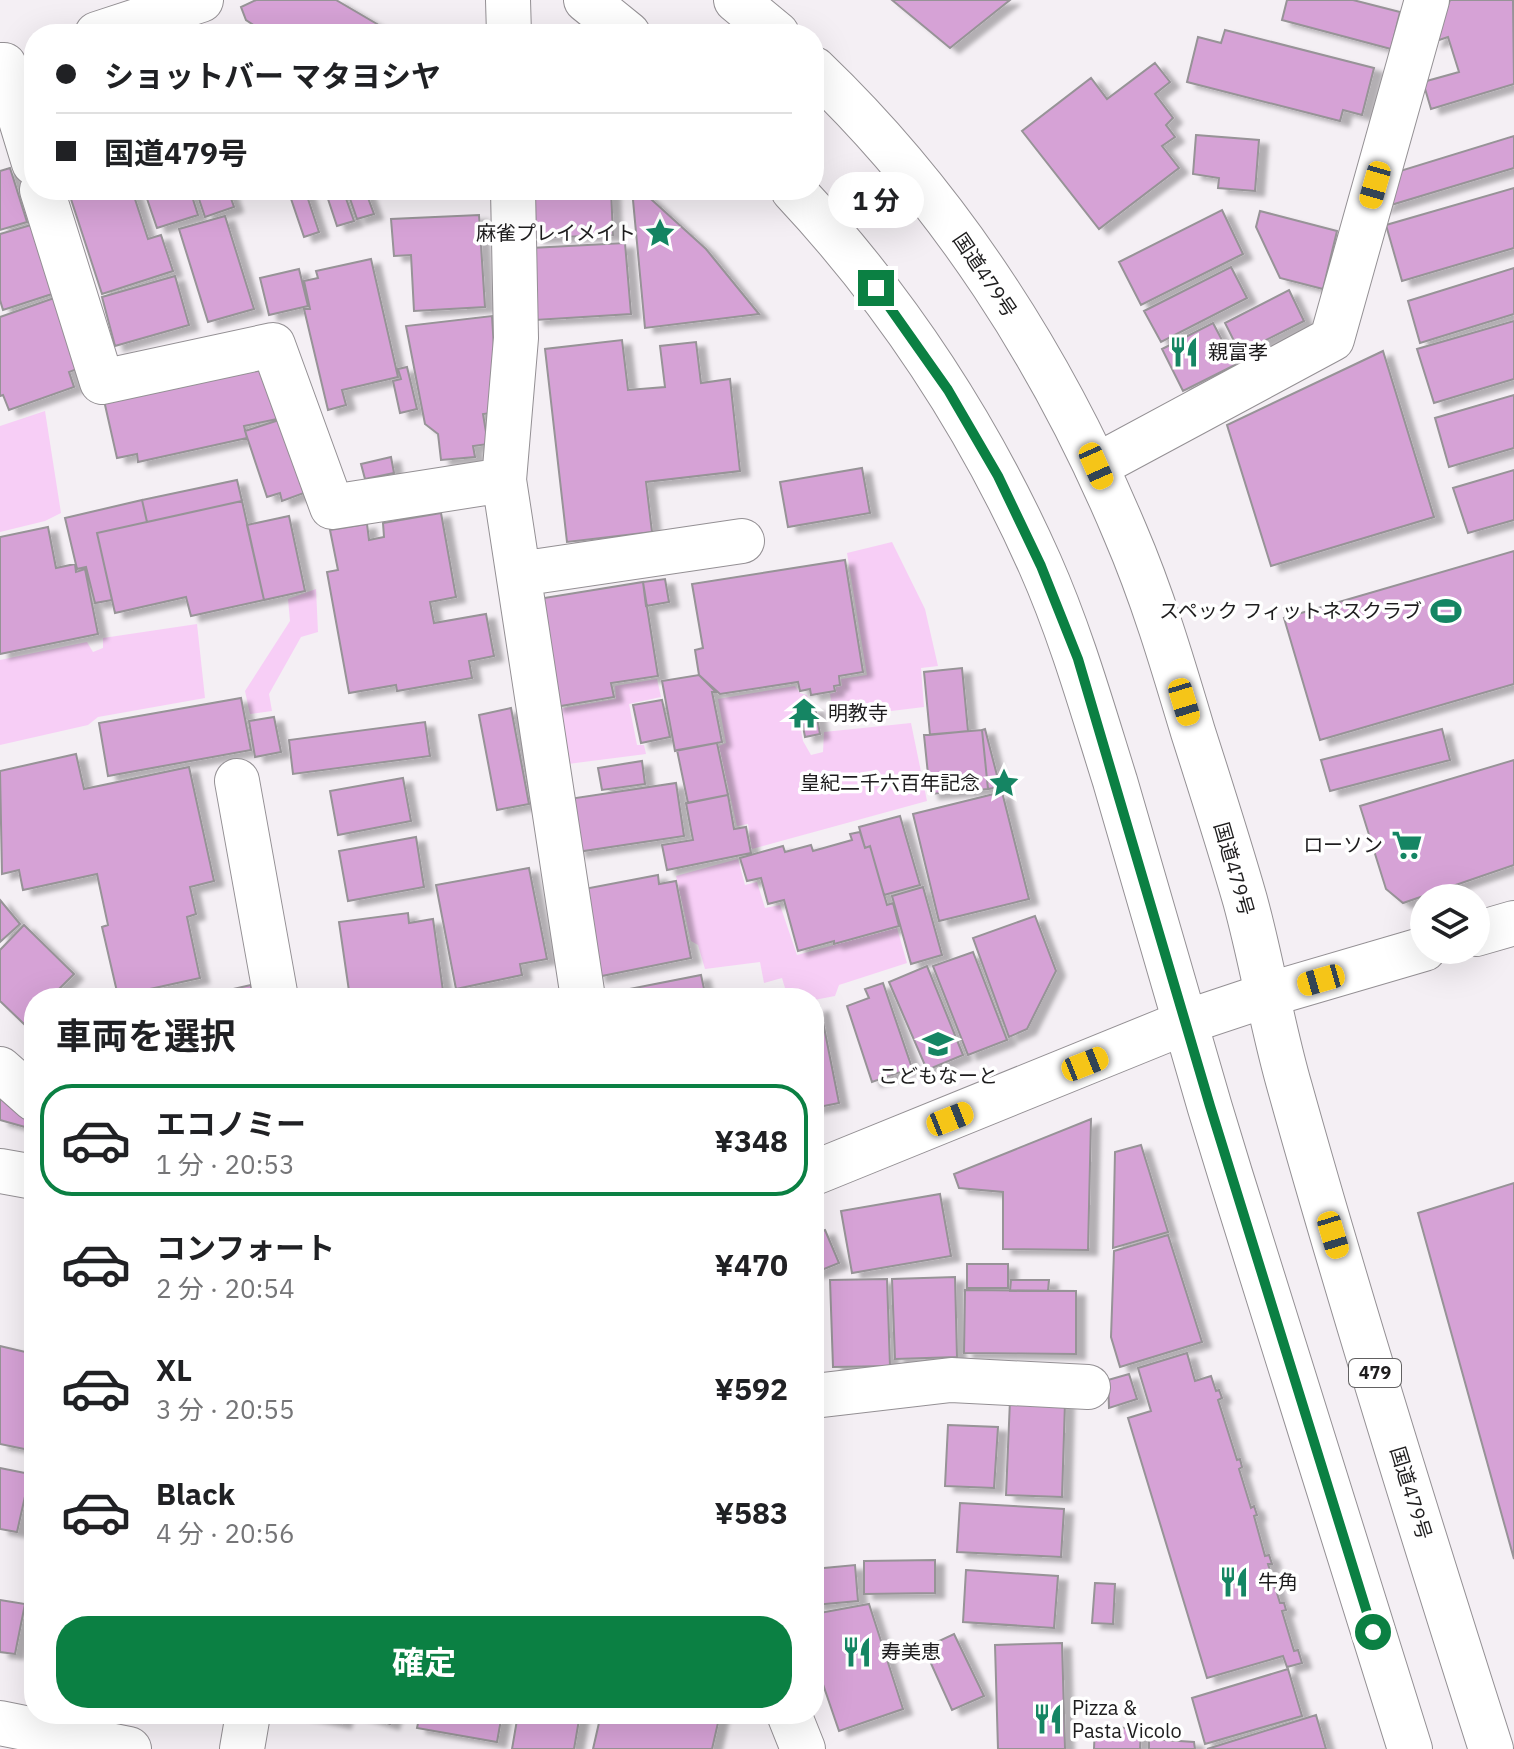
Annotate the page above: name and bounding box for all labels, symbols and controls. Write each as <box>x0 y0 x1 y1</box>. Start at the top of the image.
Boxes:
text: ショットバー マタヨシヤ <box>104 56 441 95</box>
text: 国道479号 <box>104 133 248 172</box>
car <box>1357 159 1393 211</box>
callout: 1 分 <box>828 172 924 228</box>
text: 1 分 <box>852 183 900 217</box>
place icon: 麻雀プレイメイト <box>643 216 677 250</box>
place label: 麻雀プレイメイト <box>476 219 636 246</box>
street label: 国道479号 <box>947 227 1023 322</box>
route end <box>858 270 894 306</box>
restaurant icon: 親富孝 <box>1167 335 1201 369</box>
place label: 親富孝 <box>1208 338 1268 365</box>
car <box>1075 439 1117 493</box>
sports icon: スペック フィットネスクラブ <box>1429 594 1463 628</box>
place label: スペック フィットネスクラブ <box>1159 597 1422 624</box>
car <box>1166 676 1202 728</box>
temple icon: 明教寺 <box>787 696 821 730</box>
place label: 明教寺 <box>828 699 888 726</box>
place icon: 皇紀二千六百年記念 <box>987 766 1021 800</box>
place label: 皇紀二千六百年記念 <box>800 769 980 796</box>
street label: 国道479号 <box>1208 819 1261 919</box>
supermarket icon: ローソン <box>1390 828 1424 862</box>
place label: ローソン <box>1303 831 1383 858</box>
map controls <box>1410 884 1490 964</box>
button: layers <box>1410 884 1490 964</box>
car <box>1295 962 1347 998</box>
text: 車両を選択 <box>56 1012 236 1059</box>
school or university icon: こどもなーと <box>921 1027 955 1061</box>
car <box>1058 1044 1112 1084</box>
place label: こどもなーと <box>878 1062 998 1089</box>
car <box>923 1099 977 1139</box>
icon: car <box>60 1104 132 1176</box>
text: エコノミー <box>156 1104 306 1143</box>
text: ¥348 <box>715 1121 788 1160</box>
text: 1 分 · 20:53 <box>156 1147 294 1181</box>
car <box>1315 1209 1351 1261</box>
icon: car <box>60 1228 132 1300</box>
text: コンフォート <box>156 1228 335 1267</box>
text: ¥470 <box>715 1245 788 1284</box>
text: 2 分 · 20:54 <box>156 1271 294 1305</box>
text: XL <box>156 1350 192 1389</box>
icon: car <box>60 1352 132 1424</box>
road number: 479 <box>1349 1359 1401 1387</box>
text: ¥592 <box>715 1369 788 1408</box>
text: 3 分 · 20:55 <box>156 1392 294 1426</box>
street label: 国道479号 <box>1385 1443 1438 1543</box>
text: Black <box>156 1474 235 1513</box>
icon: car <box>60 1476 132 1548</box>
text: ¥583 <box>715 1493 788 1532</box>
text: 4 分 · 20:56 <box>156 1516 294 1550</box>
restaurant icon: 牛角 <box>1217 1565 1251 1599</box>
place label: 牛角 <box>1258 1568 1298 1595</box>
route start <box>1355 1614 1391 1650</box>
button: 確定 <box>56 1616 792 1708</box>
restaurant icon: 寿美恵 <box>840 1635 874 1669</box>
place label: 寿美恵 <box>881 1638 941 1665</box>
place label: Pizza & Pasta Vicolo <box>1072 1694 1182 1744</box>
restaurant icon: Pizza & Pasta Vicolo <box>1031 1702 1065 1736</box>

